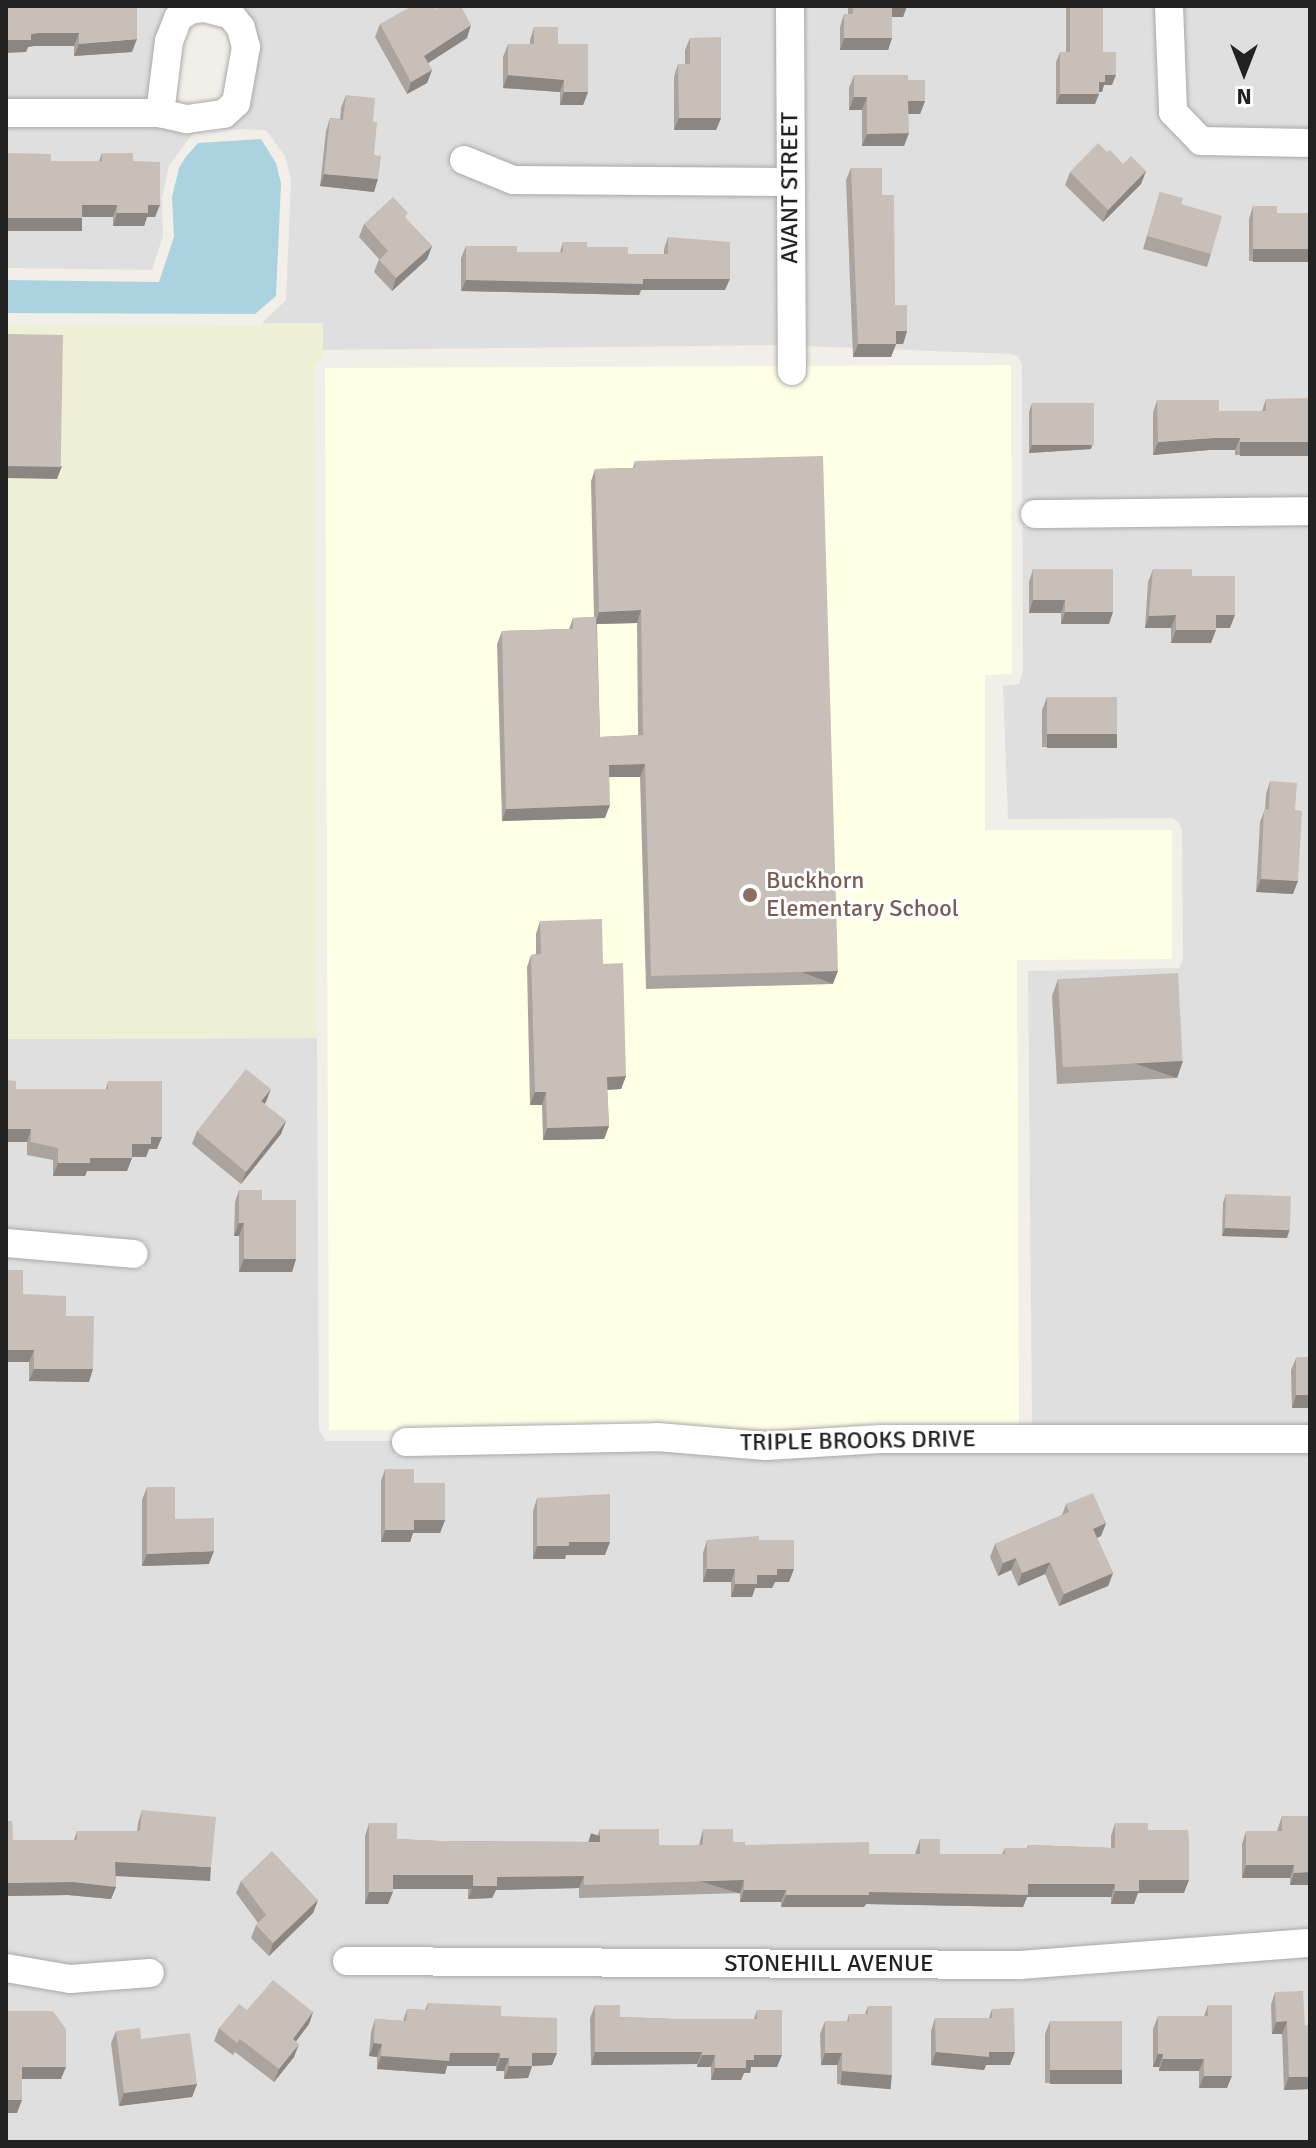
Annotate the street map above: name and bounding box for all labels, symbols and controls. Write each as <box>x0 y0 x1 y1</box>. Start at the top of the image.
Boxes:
north arrow <box>1204 32 1284 112</box>
text: N <box>1236 83 1252 110</box>
street label: AVANT STREET <box>776 112 804 264</box>
place label: Buckhorn Elementary School <box>766 867 959 923</box>
marker: Buckhorn Elementary School <box>741 886 759 904</box>
street label: TRIPLE BROOKS DRIVE <box>740 1425 976 1457</box>
street label: STONEHILL AVENUE <box>724 1950 934 1978</box>

